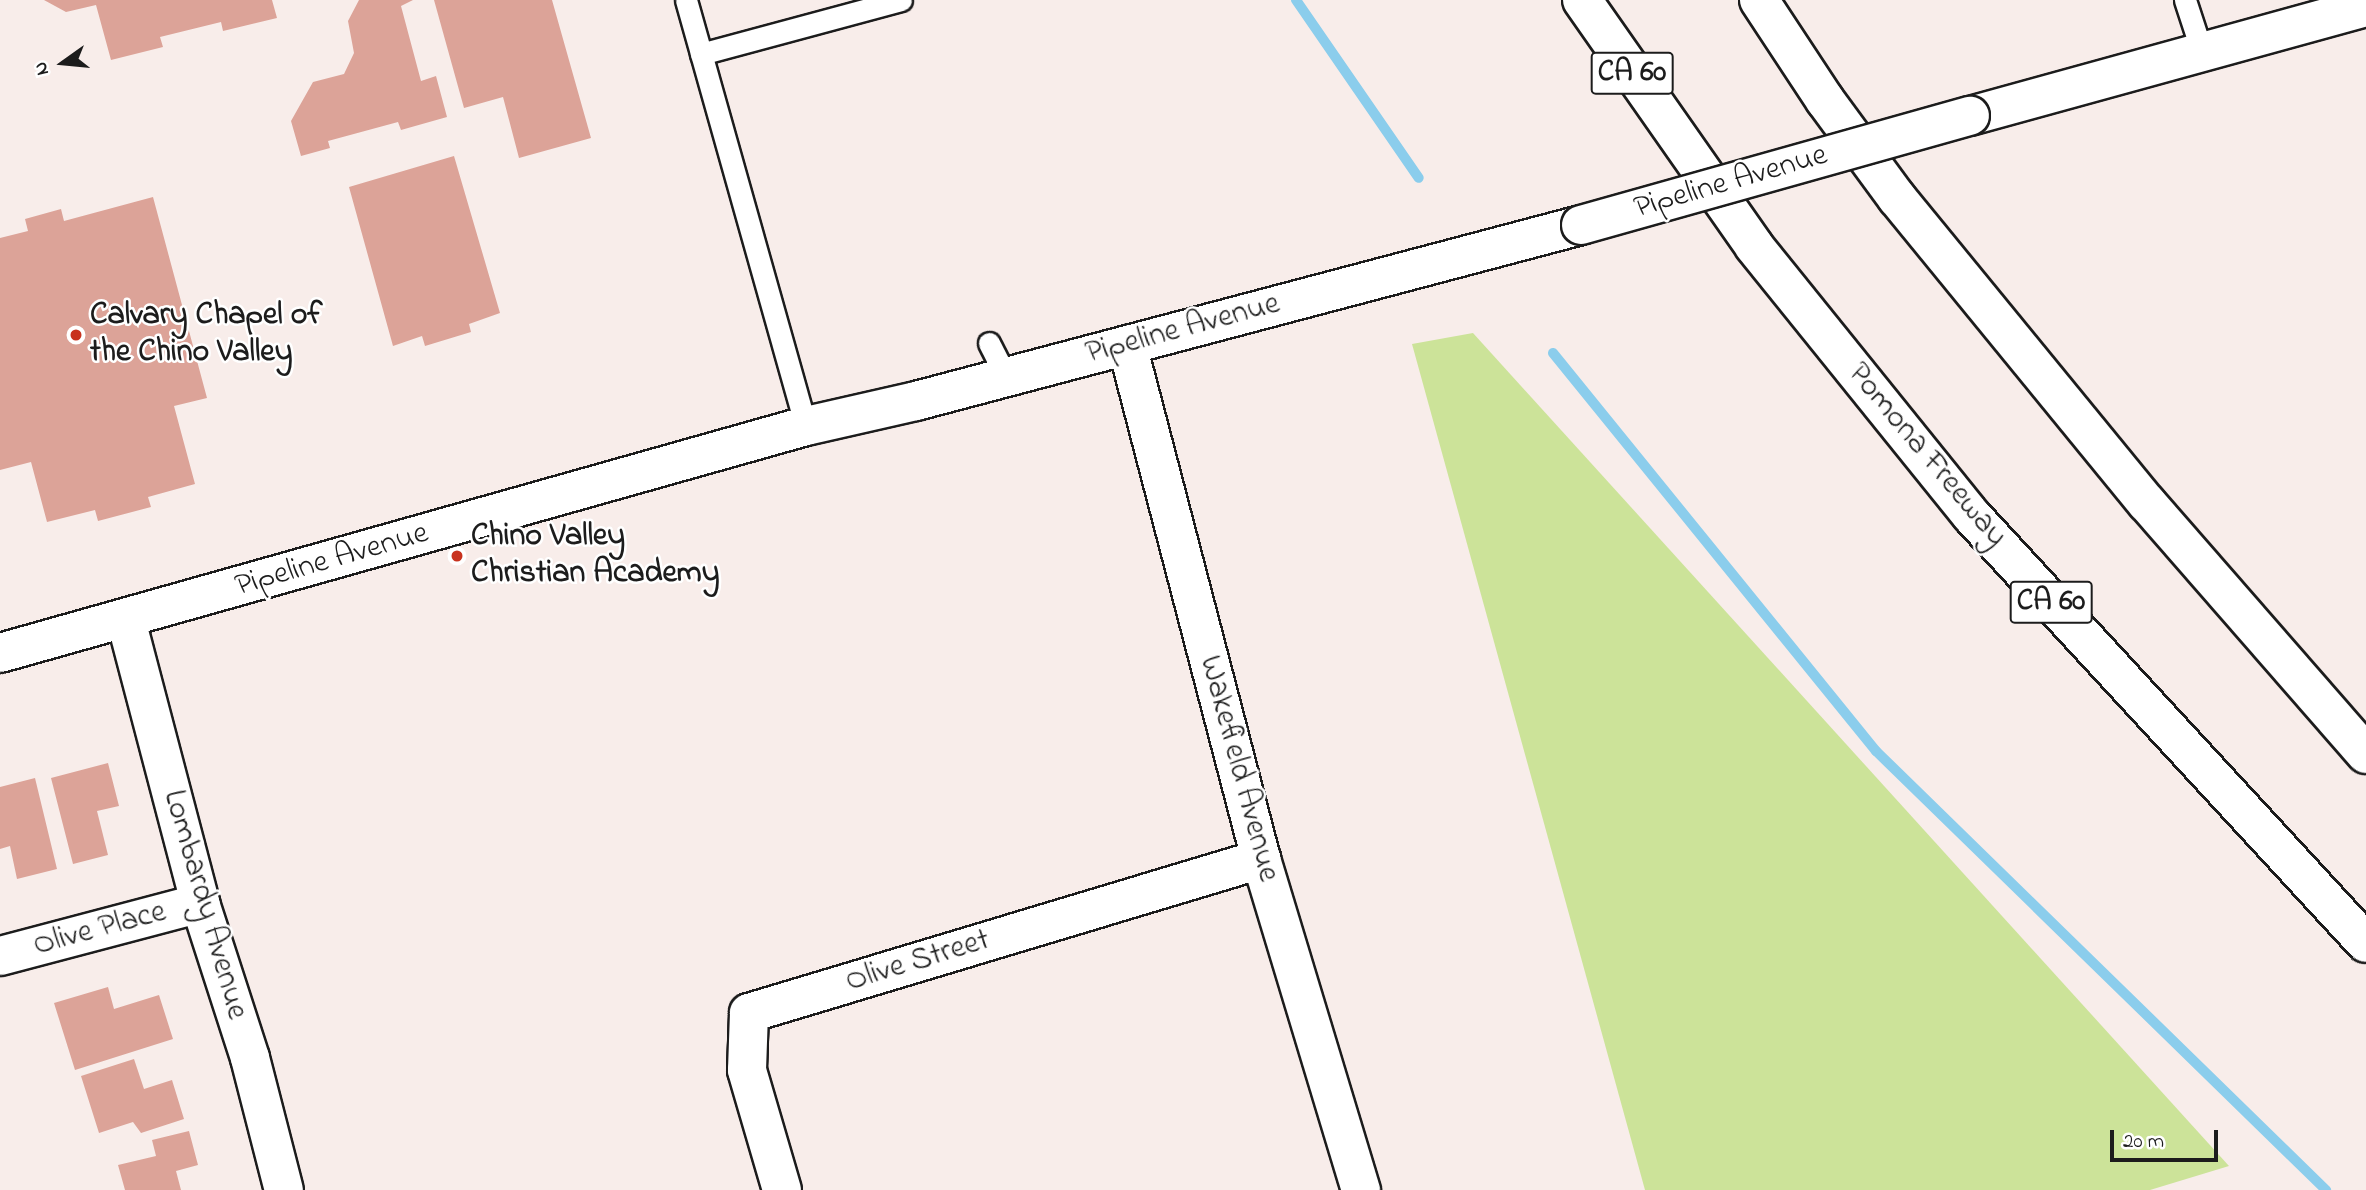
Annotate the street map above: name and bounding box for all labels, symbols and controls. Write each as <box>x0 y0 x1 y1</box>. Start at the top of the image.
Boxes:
north arrow <box>28 28 98 98</box>
road number: CA 60 <box>1590 46 1674 100</box>
text: N <box>28 59 57 78</box>
street label: Pipeline Avenue <box>1630 137 1832 229</box>
street label: Pipeline Avenue <box>1082 286 1284 374</box>
place label: Calvary Chapel of the Chino Valley <box>90 298 322 373</box>
marker: Calvary Chapel of the Chino Valley <box>68 327 84 343</box>
street label: Pomona Freeway <box>1838 356 2014 556</box>
street label: Pipeline Avenue <box>231 515 433 607</box>
place label: Chino Valley Christian Academy <box>471 519 719 594</box>
marker: Chino Valley Christian Academy <box>449 548 465 564</box>
road number: CA 60 <box>2009 576 2093 628</box>
street label: Wakefield Avenue <box>1189 652 1287 886</box>
street label: Lombardy Avenue <box>153 786 255 1024</box>
street label: Olive Place <box>30 894 170 966</box>
street label: Olive Street <box>841 922 995 1002</box>
scale bar <box>2114 1116 2222 1160</box>
text: 20 m <box>2123 1127 2164 1157</box>

